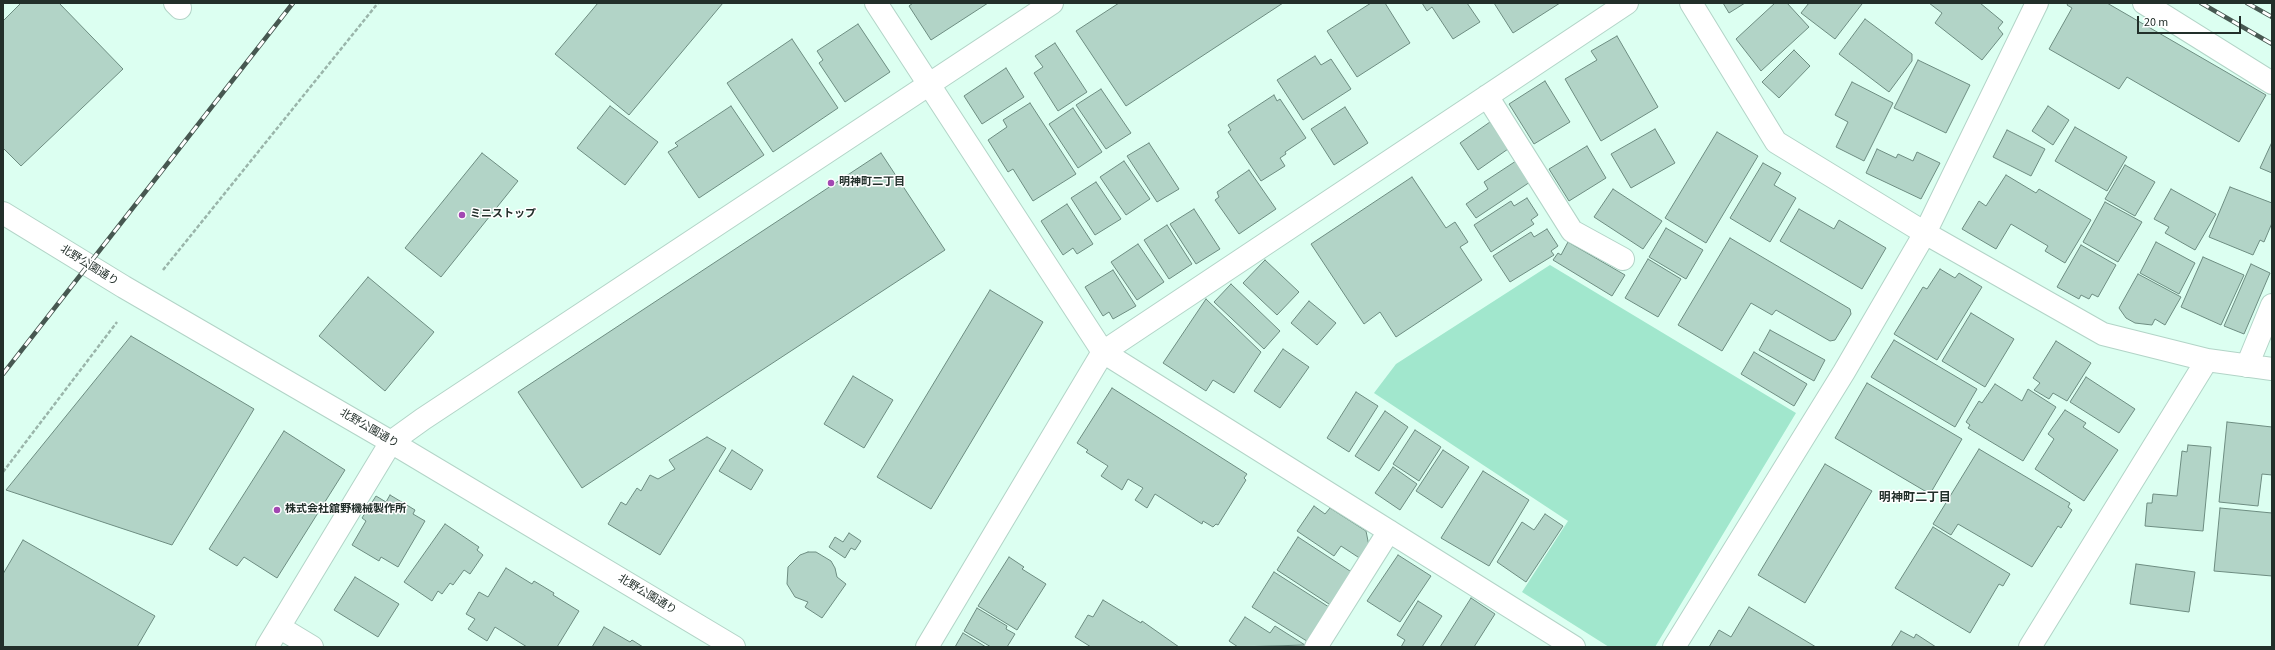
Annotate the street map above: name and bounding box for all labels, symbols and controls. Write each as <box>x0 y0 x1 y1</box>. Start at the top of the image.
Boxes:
scale bar <box>2139 8 2243 34</box>
text: 20 m <box>2144 14 2168 31</box>
place label: 明神町二丁目 <box>839 176 905 190</box>
marker: 明神町二丁目 <box>826 178 836 188</box>
place label: ミニストップ <box>470 208 536 222</box>
marker: ミニストップ <box>457 210 467 220</box>
street label: 北野公園通り <box>58 243 120 289</box>
street label: 北野公園通り <box>337 407 401 451</box>
district label: 明神町二丁目 <box>1879 491 1951 505</box>
place label: 株式会社舘野機械製作所 <box>285 503 406 517</box>
marker: 株式会社舘野機械製作所 <box>272 505 282 515</box>
street label: 北野公園通り <box>615 572 679 618</box>

